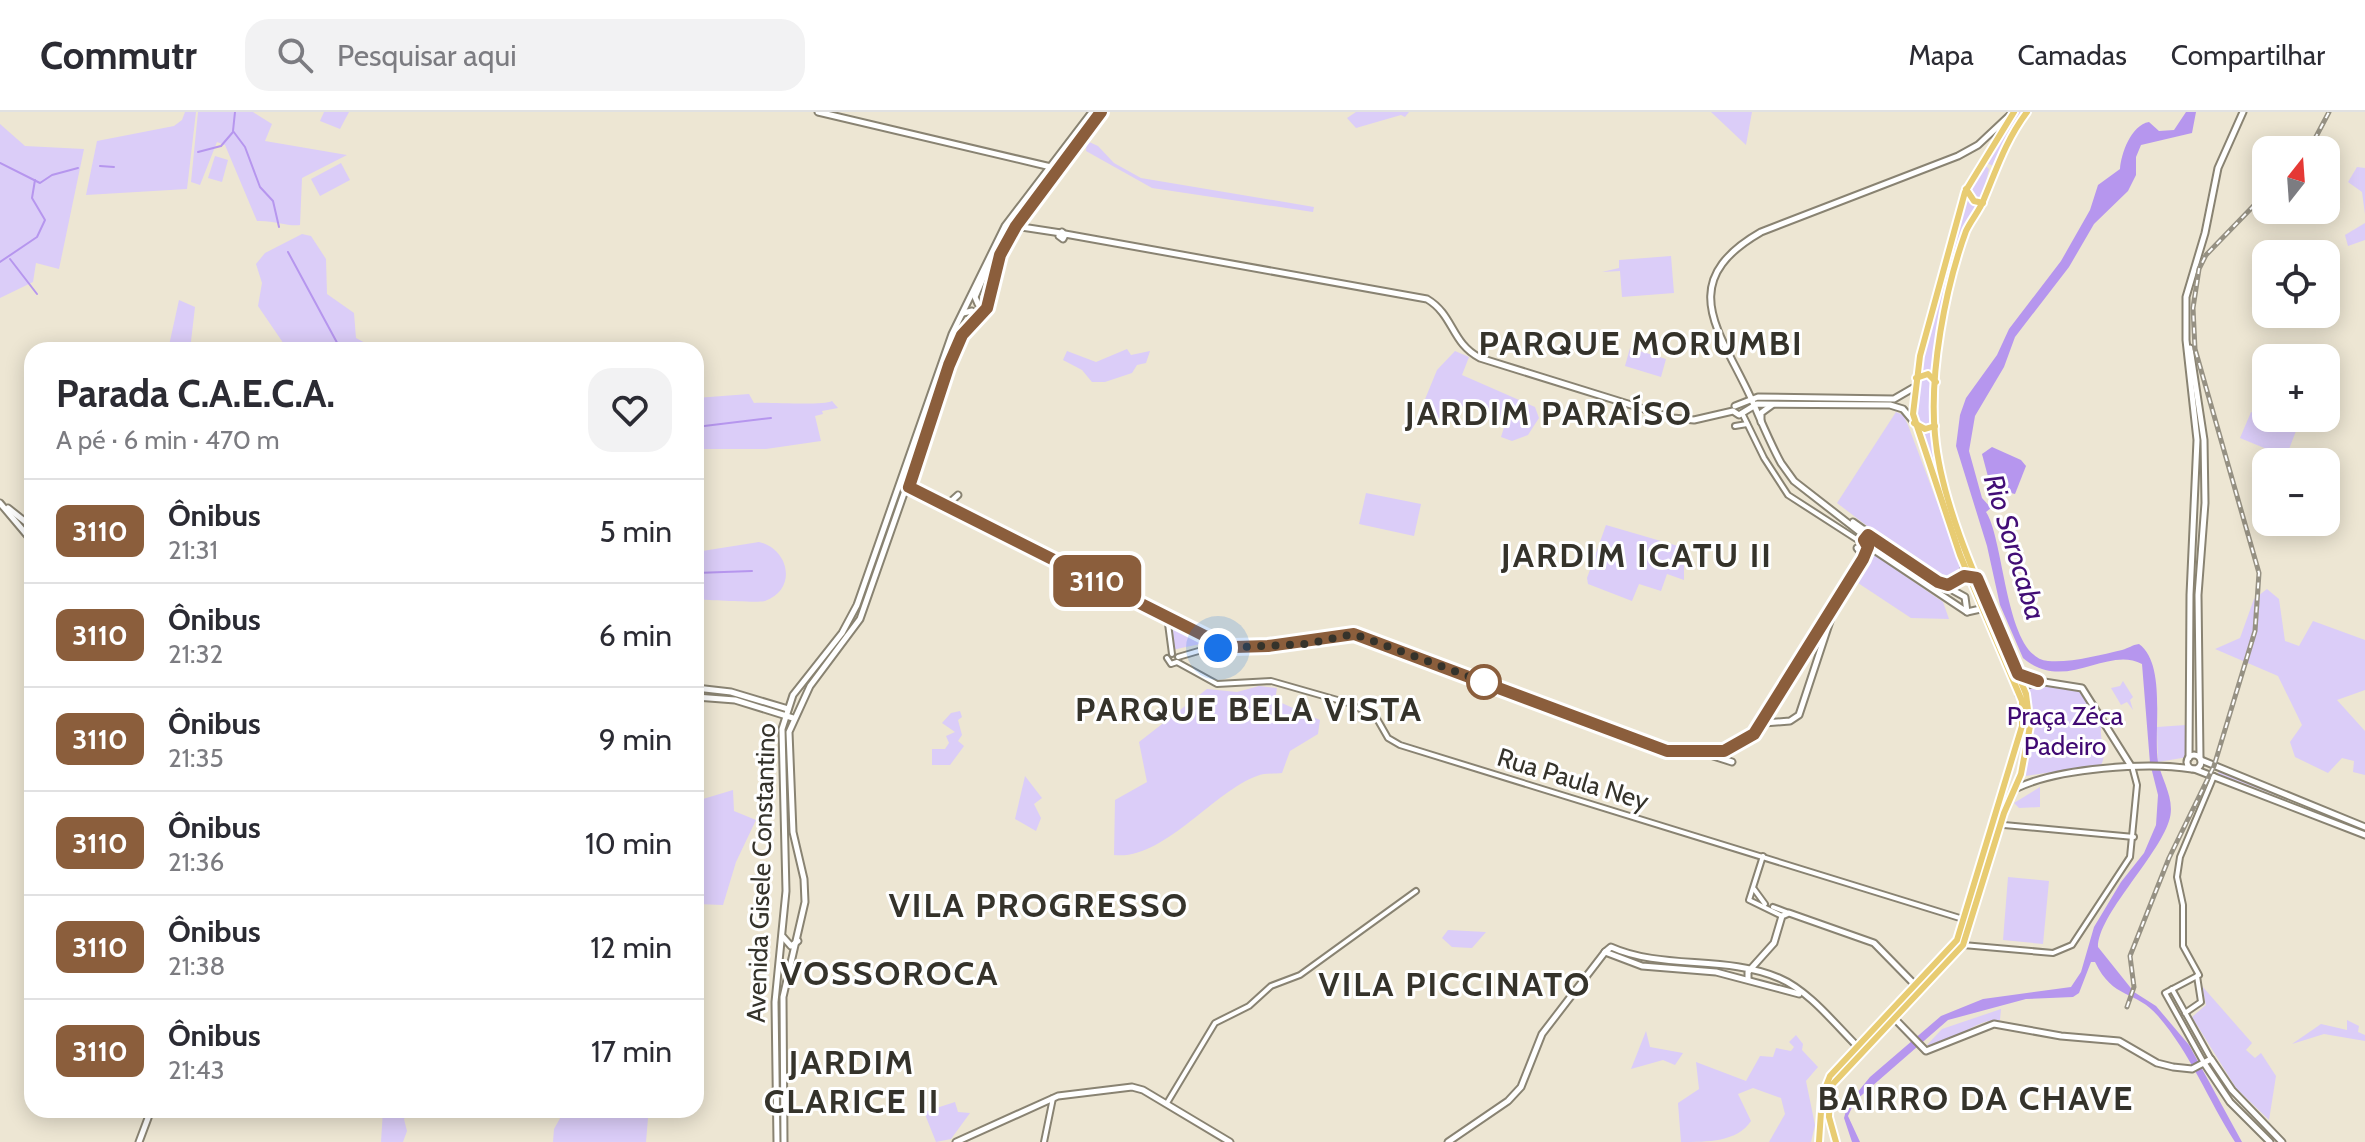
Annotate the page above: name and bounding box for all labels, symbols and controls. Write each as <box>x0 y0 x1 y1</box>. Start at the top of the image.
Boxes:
search box <box>245 19 805 91</box>
text: Commutr <box>40 32 197 79</box>
icon: search <box>273 33 317 77</box>
text: Pesquisar aqui <box>337 37 517 74</box>
text: Mapa <box>1909 38 1974 72</box>
text: Camadas <box>2018 38 2127 72</box>
text: Compartilhar <box>2171 38 2325 72</box>
north arrow <box>2252 136 2340 224</box>
map controls <box>2252 136 2340 536</box>
button: locate <box>2252 240 2340 328</box>
district label: PARQUE MORUMBI <box>1478 322 1804 364</box>
button: + <box>2252 344 2340 432</box>
button: heart <box>588 368 672 452</box>
text: Parada C.A.E.C.A. <box>56 370 335 417</box>
district label: JARDIM PARAÍSO <box>1404 392 1693 434</box>
text: A pé · 6 min · 470 m <box>56 424 280 456</box>
button: − <box>2252 448 2340 536</box>
water label: Rio Sorocaba <box>1977 470 2053 624</box>
text: Ônibus <box>168 497 261 534</box>
text: 5 min <box>600 513 672 550</box>
text: 3110 <box>72 514 128 548</box>
text: 21:31 <box>168 534 218 566</box>
district label: JARDIM ICATU II <box>1500 534 1773 576</box>
line badge: 3110 <box>1041 555 1153 607</box>
text: 3110 <box>1069 564 1125 598</box>
text: Ônibus <box>168 601 261 638</box>
text: 6 min <box>599 617 672 654</box>
text: 3110 <box>72 618 128 652</box>
your location <box>1198 628 1238 668</box>
text: 21:32 <box>168 638 223 670</box>
unlabelled marker <box>1467 665 1501 699</box>
district label: PARQUE BELA VISTA <box>1075 688 1423 730</box>
park label: Praça Zéca Padeiro <box>2007 700 2124 762</box>
text: Ônibus <box>168 705 261 742</box>
text: 9 min <box>599 721 672 758</box>
text: 3110 <box>72 722 128 756</box>
street label: Avenida Gisele Constantino <box>740 723 782 1023</box>
street label: Rua Paula Ney <box>1493 741 1653 817</box>
text: 21:35 <box>168 742 224 774</box>
text: Ônibus <box>168 809 261 846</box>
text: 10 min <box>585 825 672 862</box>
text: 3110 <box>72 826 128 860</box>
text: 21:36 <box>168 846 224 878</box>
district label: VILA PROGRESSO <box>889 884 1189 926</box>
text: Ônibus <box>168 913 261 950</box>
text: 12 min <box>590 929 672 966</box>
text: 3110 <box>72 930 128 964</box>
text: 21:38 <box>168 950 225 982</box>
district label: VOSSOROCA <box>781 952 999 994</box>
district label: VILA PICCINATO <box>1319 963 1591 1005</box>
text: Ônibus <box>168 1017 261 1054</box>
text: 17 min <box>591 1033 672 1070</box>
text: 3110 <box>72 1034 128 1068</box>
district label: JARDIM CLARICE II <box>764 1041 940 1122</box>
text: 21:43 <box>168 1054 225 1086</box>
district label: BAIRRO DA CHAVE <box>1818 1077 2134 1119</box>

